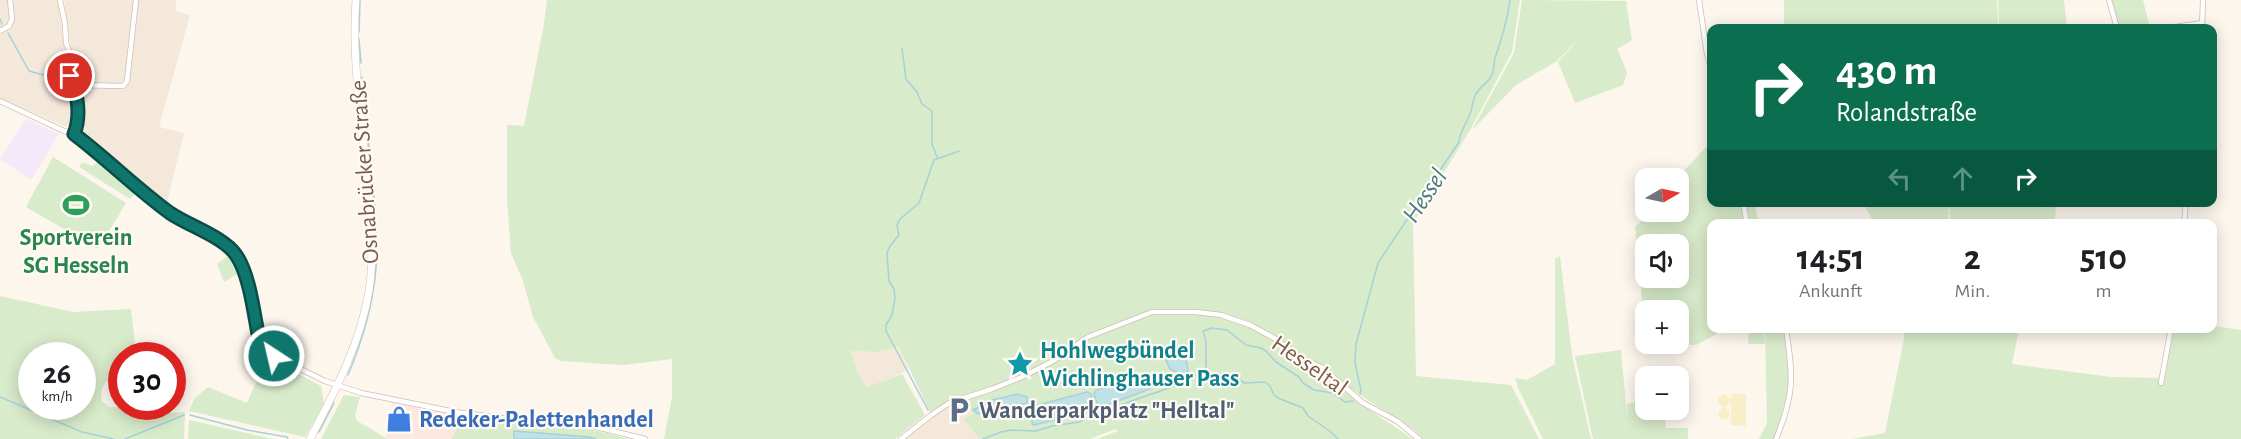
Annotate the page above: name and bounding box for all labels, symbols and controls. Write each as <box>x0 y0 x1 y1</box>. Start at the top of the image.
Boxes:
icon: right <box>1737 48 1815 126</box>
pin <box>44 50 95 101</box>
text: 430 m <box>1836 50 1937 92</box>
icon: arrive <box>53 59 86 92</box>
street label: Osnabrücker Straße <box>347 79 383 265</box>
text: Rolandstraße <box>1836 99 1977 126</box>
icon: left <box>1883 162 1916 195</box>
icon: ahead <box>1946 162 1979 195</box>
icon: right <box>2009 162 2042 195</box>
water label: Hessel <box>1398 164 1452 227</box>
north arrow <box>1635 168 1689 222</box>
map controls <box>1635 168 1689 420</box>
sports icon: Sportverein SG Hesseln <box>61 190 91 220</box>
place label: Sportverein SG Hesseln <box>19 226 133 278</box>
button: sound <box>1635 234 1689 288</box>
text: 14:51 <box>1797 240 1865 276</box>
text: 2 <box>1964 240 1981 276</box>
text: 510 <box>2080 240 2127 276</box>
text: Ankunft <box>1799 281 1863 301</box>
text: Min. <box>1954 281 1990 301</box>
text: m <box>2095 281 2111 301</box>
button: + <box>1635 300 1689 354</box>
position arrow <box>242 324 306 388</box>
street label: Hesseltal <box>1267 331 1352 400</box>
place label: Hohlwegbündel Wichlinghauser Pass <box>1040 339 1239 391</box>
speed limit sign: 30 <box>108 342 186 420</box>
place icon: Hohlwegbündel Wichlinghauser Pass <box>1005 349 1035 379</box>
text: 26 <box>43 359 71 389</box>
button: − <box>1635 366 1689 420</box>
text: km/h <box>42 389 72 404</box>
parking icon: Wanderparkplatz "Helltal" <box>944 395 974 425</box>
place label: Wanderparkplatz "Helltal" <box>979 399 1235 423</box>
shop icon: Redeker-Palettenhandel <box>384 404 414 434</box>
place label: Redeker-Palettenhandel <box>419 408 654 432</box>

